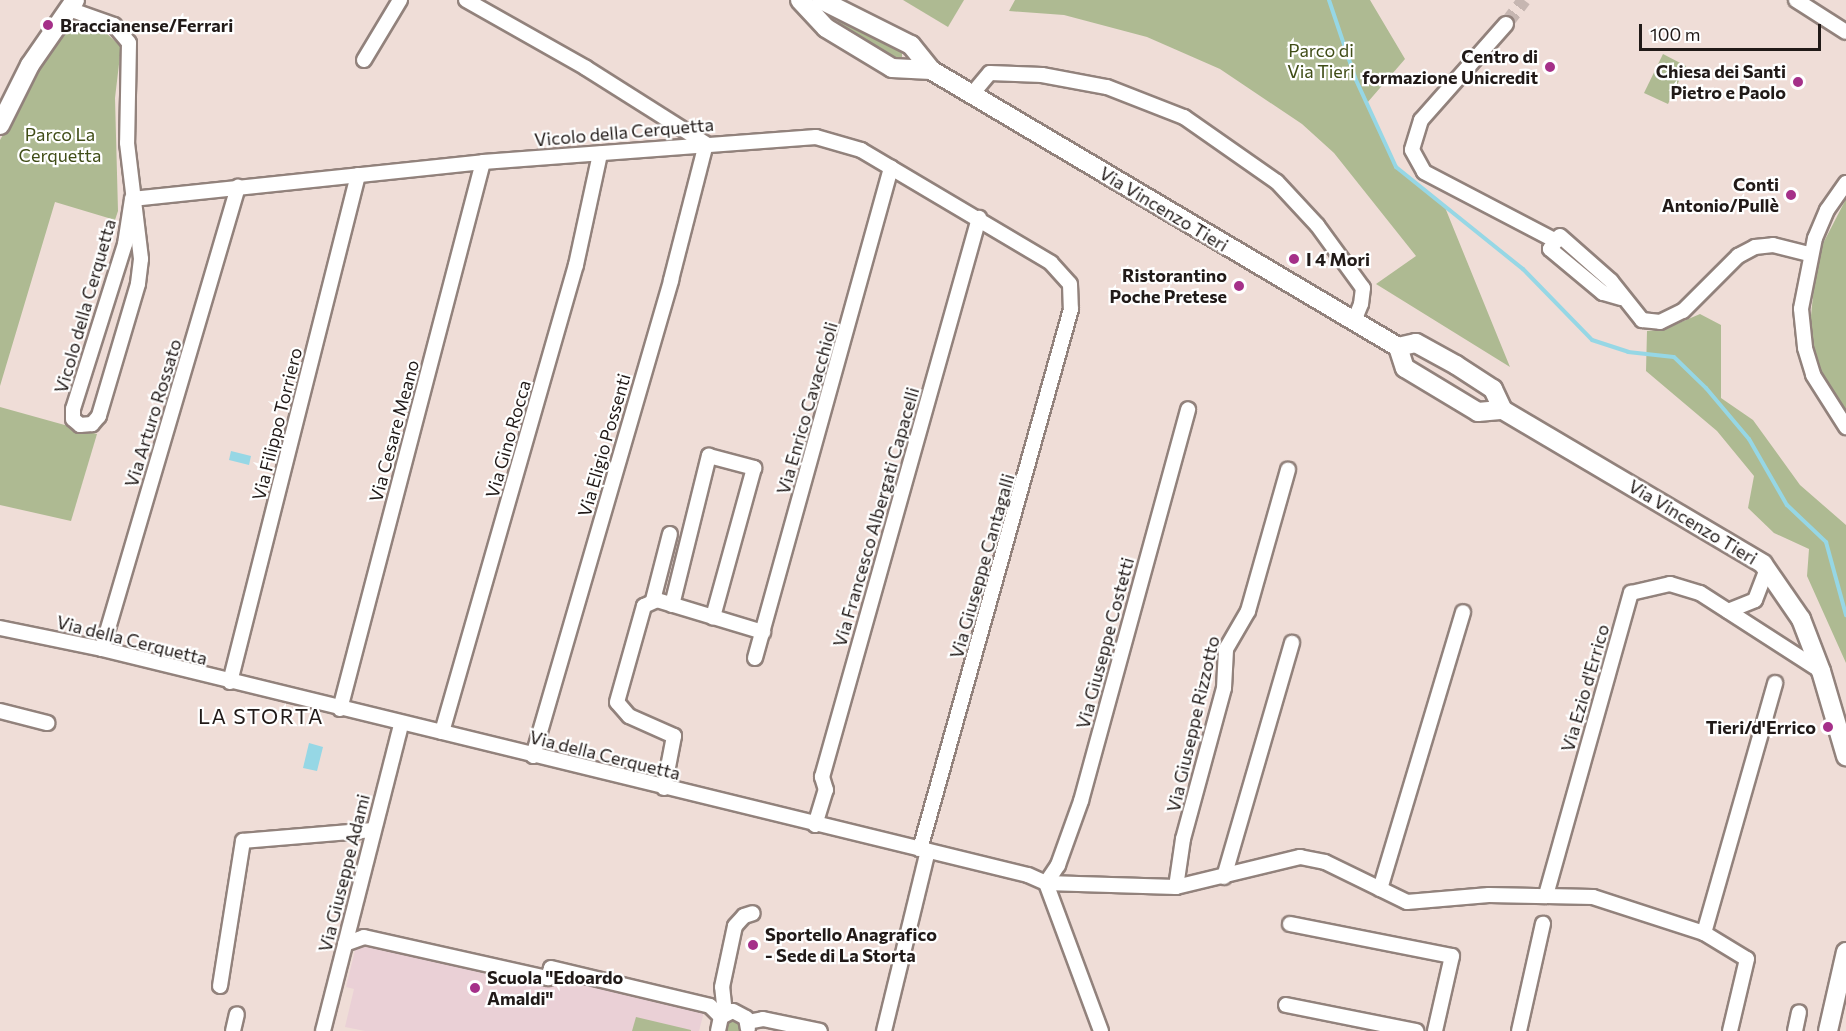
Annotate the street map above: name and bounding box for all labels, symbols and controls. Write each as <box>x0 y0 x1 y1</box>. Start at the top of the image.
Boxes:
scale bar <box>1642 12 1824 50</box>
place label: Braccianense/Ferrari <box>60 14 233 36</box>
marker: Braccianense/Ferrari <box>41 18 55 32</box>
text: 100 m <box>1650 23 1700 45</box>
park label: Parco di Via Tieri <box>1287 40 1355 82</box>
place label: Centro di formazione Unicredit <box>1362 46 1538 88</box>
marker: Centro di formazione Unicredit <box>1543 60 1557 74</box>
place label: Chiesa dei Santi Pietro e Paolo <box>1656 61 1786 104</box>
marker: Chiesa dei Santi Pietro e Paolo <box>1791 75 1805 89</box>
street label: Vicolo della Cerquetta <box>533 113 715 151</box>
park label: Parco La Cerquetta <box>19 124 101 166</box>
street label: Via Vincenzo Tieri <box>1096 162 1232 256</box>
place label: Conti Antonio/Pullè <box>1662 174 1779 216</box>
marker: Conti Antonio/Pullè <box>1784 188 1798 202</box>
street label: Vicolo della Cerquetta <box>50 216 120 396</box>
place label: I 4 Mori <box>1306 248 1370 270</box>
marker: I 4 Mori <box>1287 252 1301 266</box>
place label: Ristorantino Poche Pretese <box>1110 265 1227 308</box>
marker: Ristorantino Poche Pretese <box>1232 279 1246 293</box>
street label: Via Enrico Cavacchioli <box>772 319 842 497</box>
street label: Via Arturo Rossato <box>120 336 186 490</box>
street label: Via Filippo Torriero <box>248 345 306 503</box>
street label: Via Cesare Meano <box>365 358 423 504</box>
street label: Via Eligio Possenti <box>573 371 635 519</box>
street label: Via Gino Rocca <box>481 378 535 500</box>
street label: Via Francesco Albergati Capacelli <box>829 385 923 649</box>
street label: Via Giuseppe Cantagalli <box>945 471 1019 661</box>
street label: Via Vincenzo Tieri <box>1625 475 1761 569</box>
street label: Via Giuseppe Costetti <box>1072 555 1138 731</box>
street label: Via della Cerquetta <box>54 611 210 669</box>
street label: Via Ezio d'Errico <box>1556 622 1614 754</box>
street label: Via Giuseppe Rizzotto <box>1162 634 1224 814</box>
district label: LA STORTA <box>198 703 324 729</box>
place label: Tieri/d'Errico <box>1706 716 1816 738</box>
marker: Tieri/d'Errico <box>1821 720 1835 734</box>
street label: Via della Cerquetta <box>527 726 683 784</box>
street label: Via Giuseppe Adami <box>314 792 374 954</box>
place label: Sportello Anagrafico - Sede di La Storta <box>765 924 937 966</box>
marker: Sportello Anagrafico - Sede di La Storta <box>746 938 760 952</box>
place label: Scuola "Edoardo Amaldi" <box>487 967 623 1010</box>
marker: Scuola "Edoardo Amaldi" <box>468 981 482 995</box>

